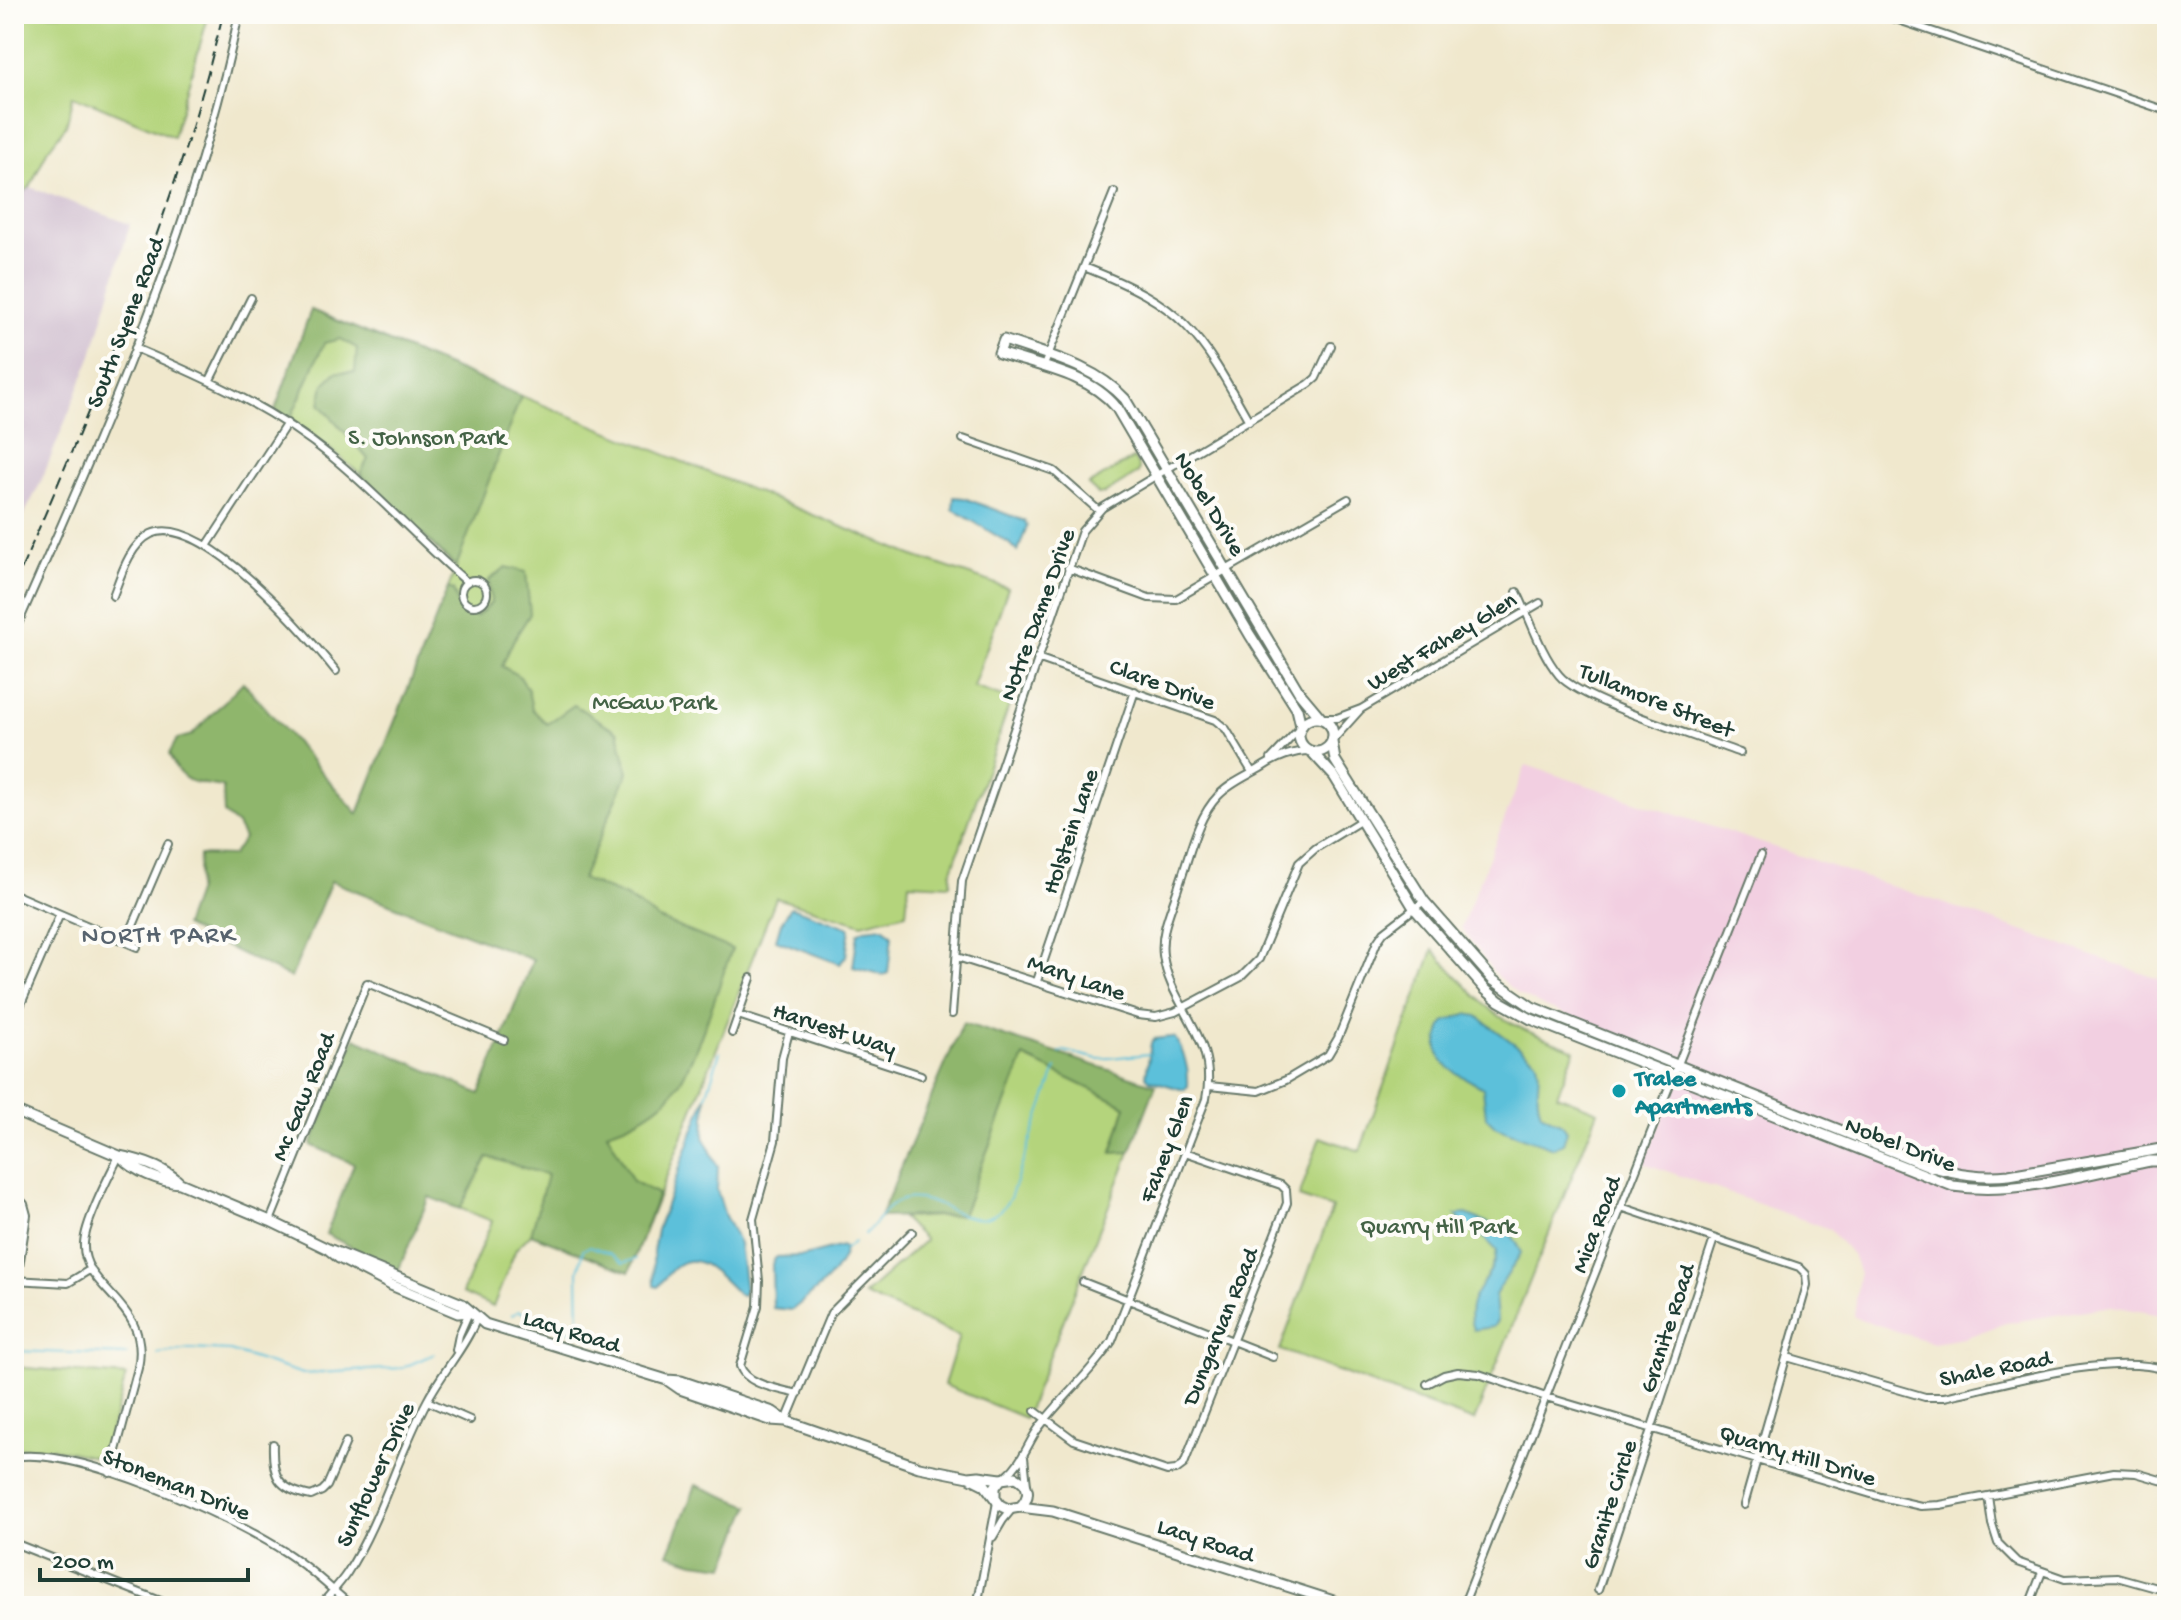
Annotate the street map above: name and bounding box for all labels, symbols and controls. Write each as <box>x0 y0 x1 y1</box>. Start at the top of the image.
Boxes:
street label: South Syene Road <box>81 232 174 413</box>
park label: S. Johnson Park <box>348 425 508 454</box>
street label: Nobel Drive <box>1166 447 1251 563</box>
street label: Notre Dame Drive <box>995 525 1084 705</box>
street label: West Fahey Glen <box>1363 587 1524 699</box>
street label: Clare Drive <box>1105 654 1219 719</box>
street label: Tullamore Street <box>1572 657 1739 747</box>
park label: McGaw Park <box>592 690 718 719</box>
street label: Holstein Lane <box>1037 765 1107 899</box>
district label: NORTH PARK <box>82 922 237 953</box>
street label: Mary Lane <box>1023 949 1129 1010</box>
street label: Harvest Way <box>768 998 900 1065</box>
street label: Mc Gaw Road <box>266 1027 345 1166</box>
place label: Tralee Apartments <box>1633 1066 1753 1123</box>
marker: Tralee Apartments <box>1610 1082 1628 1100</box>
street label: Fahey Glen <box>1134 1091 1202 1208</box>
street label: Nobel Drive <box>1840 1112 1960 1181</box>
street label: Mica Road <box>1567 1171 1631 1278</box>
park label: Quarry Hill Park <box>1360 1214 1518 1243</box>
street label: Dungarvan Road <box>1177 1243 1268 1412</box>
street label: Granite Road <box>1635 1259 1704 1397</box>
street label: Lacy Road <box>519 1305 625 1362</box>
street label: Shale Road <box>1937 1345 2056 1395</box>
street label: Sunflower Drive <box>331 1398 424 1552</box>
street label: Quarry Hill Drive <box>1715 1420 1880 1495</box>
street label: Granite Circle <box>1577 1436 1646 1573</box>
street label: Stoneman Drive <box>98 1443 254 1529</box>
street label: Lacy Road <box>1153 1513 1259 1572</box>
scale bar <box>40 1532 248 1582</box>
text: 200 m <box>52 1549 114 1578</box>

